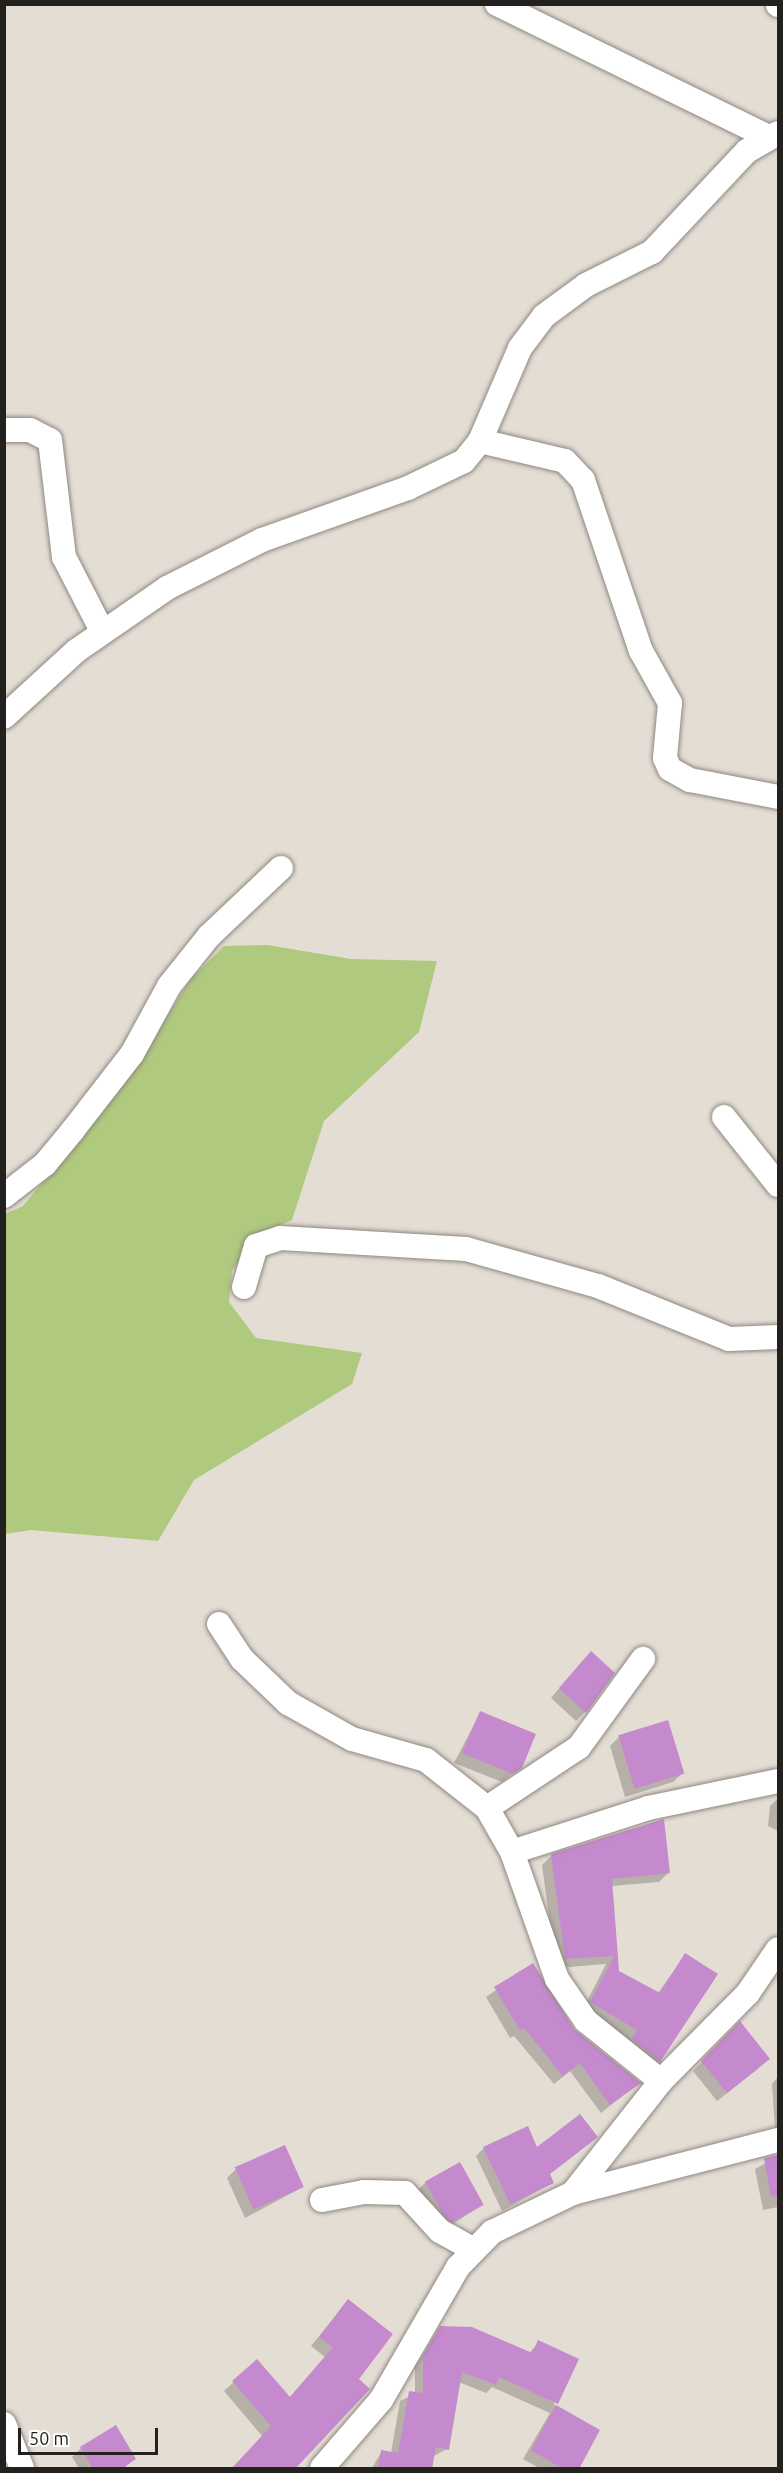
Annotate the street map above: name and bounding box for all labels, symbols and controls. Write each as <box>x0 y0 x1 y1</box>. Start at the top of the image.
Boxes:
scale bar <box>21 2416 160 2454</box>
text: 50 m <box>29 2428 69 2448</box>

